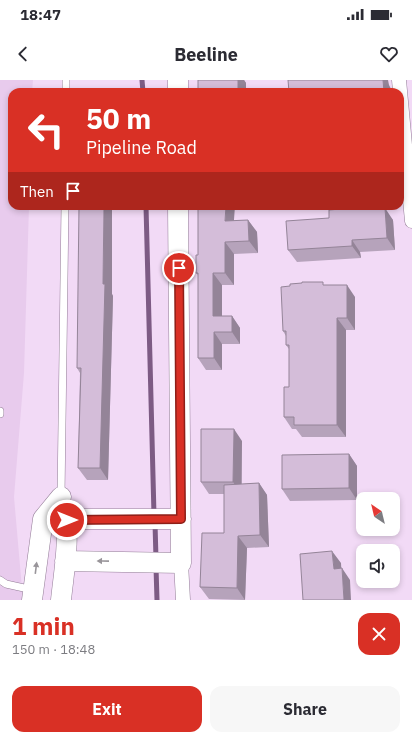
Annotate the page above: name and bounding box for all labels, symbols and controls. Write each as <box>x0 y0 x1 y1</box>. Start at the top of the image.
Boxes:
text: 18:47 <box>20 5 61 24</box>
icon: back <box>12 43 34 65</box>
text: Beeline <box>174 43 238 66</box>
icon: heart <box>378 43 400 65</box>
text: 50 m <box>86 100 151 137</box>
icon: left <box>20 104 72 156</box>
text: Pipeline Road <box>86 136 197 159</box>
icon: arrive <box>62 180 84 202</box>
text: Then <box>20 182 54 201</box>
pin <box>162 251 196 285</box>
icon: arrive <box>168 257 190 279</box>
north arrow <box>356 492 400 536</box>
map controls <box>356 492 400 588</box>
position arrow <box>46 499 88 541</box>
button: sound <box>356 544 400 588</box>
one-way arrow <box>96 558 109 564</box>
one-way arrow <box>33 562 39 574</box>
text: 1 min <box>12 610 75 642</box>
button: close <box>358 613 400 655</box>
text: 150 m · 18:48 <box>12 641 95 658</box>
button: Exit <box>12 686 202 732</box>
button: Share <box>210 686 400 732</box>

